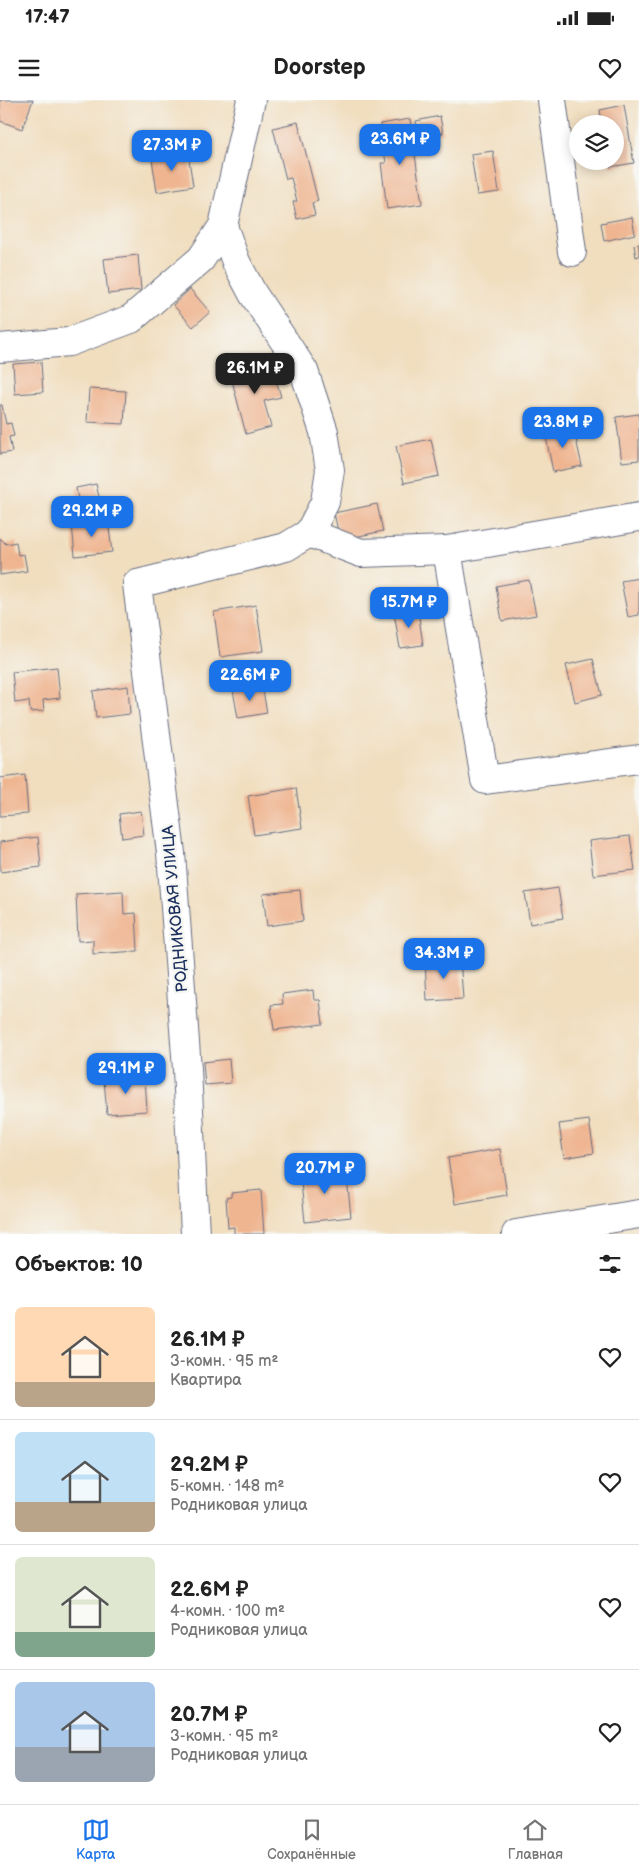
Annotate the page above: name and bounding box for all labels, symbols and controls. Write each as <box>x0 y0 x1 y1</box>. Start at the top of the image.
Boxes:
text: 17:47 <box>25 6 70 29</box>
icon: menu <box>15 54 43 82</box>
text: Doorstep <box>273 54 366 81</box>
icon: heart <box>596 54 624 82</box>
map controls <box>569 115 624 170</box>
button: layers <box>569 115 624 170</box>
pin: 23.6M ₽ <box>354 123 446 166</box>
pin: 27.3M ₽ <box>126 130 218 172</box>
text: 23.6M ₽ <box>370 130 430 149</box>
text: 27.3M ₽ <box>143 136 201 155</box>
pin: 26.1M ₽ <box>209 352 301 395</box>
text: 26.1M ₽ <box>227 359 283 378</box>
pin: 23.8M ₽ <box>517 406 609 449</box>
text: 23.8M ₽ <box>533 413 593 432</box>
pin: 29.2M ₽ <box>46 496 138 538</box>
text: 29.2M ₽ <box>62 502 122 521</box>
pin: 15.7M ₽ <box>363 586 455 629</box>
text: 15.7M ₽ <box>381 593 437 612</box>
pin: 22.6M ₽ <box>204 660 296 702</box>
text: 22.6M ₽ <box>220 666 280 685</box>
street label: РОДНИКОВАЯ УЛИЦА <box>159 824 192 993</box>
pin: 34.3M ₽ <box>398 938 490 980</box>
text: 34.3M ₽ <box>414 944 474 963</box>
pin: 29.1M ₽ <box>80 1052 172 1095</box>
text: 29.1M ₽ <box>98 1059 154 1078</box>
pin: 20.7M ₽ <box>279 1152 371 1195</box>
text: 20.7M ₽ <box>295 1159 355 1178</box>
icon: filters <box>596 1250 624 1278</box>
text: Объектов: 10 <box>15 1252 143 1277</box>
icon: home <box>55 1327 115 1387</box>
text: 26.1M ₽ <box>170 1327 245 1352</box>
icon: heart <box>596 1343 624 1371</box>
text: 3-комн. · 95 m² <box>170 1352 278 1371</box>
text: Квартира <box>170 1371 242 1390</box>
icon: home <box>55 1452 115 1512</box>
text: 29.2M ₽ <box>170 1452 248 1477</box>
icon: heart <box>596 1468 624 1496</box>
text: 5-комн. · 148 m² <box>170 1477 285 1496</box>
text: Родниковая улица <box>170 1496 308 1515</box>
icon: home <box>55 1577 115 1637</box>
text: 22.6M ₽ <box>170 1577 249 1602</box>
icon: heart <box>596 1593 624 1621</box>
text: 4-комн. · 100 m² <box>170 1602 285 1621</box>
text: Родниковая улица <box>170 1621 308 1640</box>
icon: home <box>55 1702 115 1762</box>
text: 20.7M ₽ <box>170 1702 248 1727</box>
icon: heart <box>596 1718 624 1746</box>
text: 3-комн. · 95 m² <box>170 1727 278 1746</box>
text: Родниковая улица <box>170 1746 308 1765</box>
tab: Карта <box>76 1816 115 1863</box>
tab: Сохранённые <box>267 1816 356 1863</box>
tab: Главная <box>508 1816 563 1863</box>

